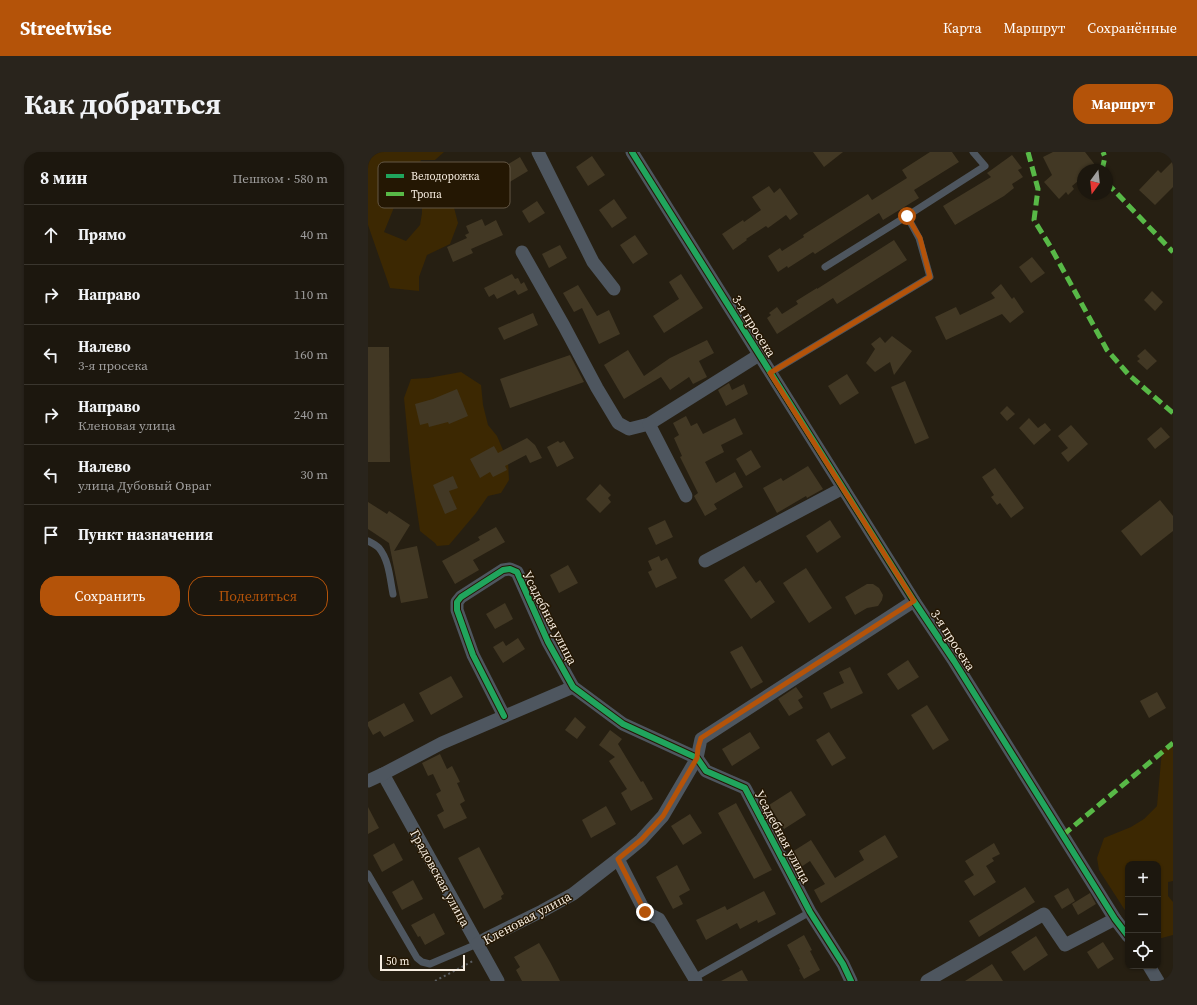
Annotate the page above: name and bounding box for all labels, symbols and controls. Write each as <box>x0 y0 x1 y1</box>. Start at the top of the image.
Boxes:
text: Streetwise <box>20 15 112 41</box>
text: Карта <box>943 18 982 38</box>
text: Маршрут <box>1004 18 1065 38</box>
text: Сохранённые <box>1087 18 1177 38</box>
button: Маршрут <box>1073 84 1173 124</box>
text: Как добраться <box>24 85 221 123</box>
legend <box>378 162 510 208</box>
north arrow <box>1077 164 1113 200</box>
text: 8 мин <box>40 166 88 190</box>
text: Велодорожка <box>411 169 480 184</box>
text: Пешком · 580 m <box>233 170 328 187</box>
text: Тропа <box>411 187 442 202</box>
route start <box>898 207 916 225</box>
icon: ahead <box>40 224 62 246</box>
text: Прямо <box>78 224 126 245</box>
text: 40 m <box>300 226 328 243</box>
icon: right <box>40 284 62 306</box>
text: Направо <box>78 284 140 305</box>
text: 110 m <box>294 286 328 303</box>
street label: 3-я просека <box>728 292 780 360</box>
text: Налево <box>78 336 131 357</box>
icon: left <box>40 344 62 366</box>
text: 160 m <box>294 346 328 363</box>
text: 3-я просека <box>78 357 148 374</box>
text: Направо <box>78 396 140 417</box>
icon: right <box>40 404 62 426</box>
text: 240 m <box>294 406 328 423</box>
text: Кленовая улица <box>78 417 176 434</box>
text: Налево <box>78 456 131 477</box>
icon: left <box>40 464 62 486</box>
text: 30 m <box>300 466 328 483</box>
text: улица Дубовый Овраг <box>78 477 211 494</box>
icon: arrive <box>40 524 62 546</box>
text: Пункт назначения <box>78 524 213 545</box>
street label: Усадебная улица <box>519 568 581 668</box>
button: Сохранить <box>40 576 180 616</box>
button: Поделиться <box>188 576 328 616</box>
street label: 3-я просека <box>927 606 979 674</box>
street label: Усадебная улица <box>751 787 815 887</box>
street label: Градовская улица <box>406 826 474 930</box>
map controls <box>1125 861 1161 969</box>
button: + <box>1125 861 1161 897</box>
street label: Кленовая улица <box>480 887 574 948</box>
button: − <box>1125 897 1161 933</box>
route end <box>636 903 654 921</box>
button: locate <box>1125 933 1161 969</box>
scale bar <box>380 953 465 972</box>
text: 50 m <box>386 954 409 969</box>

